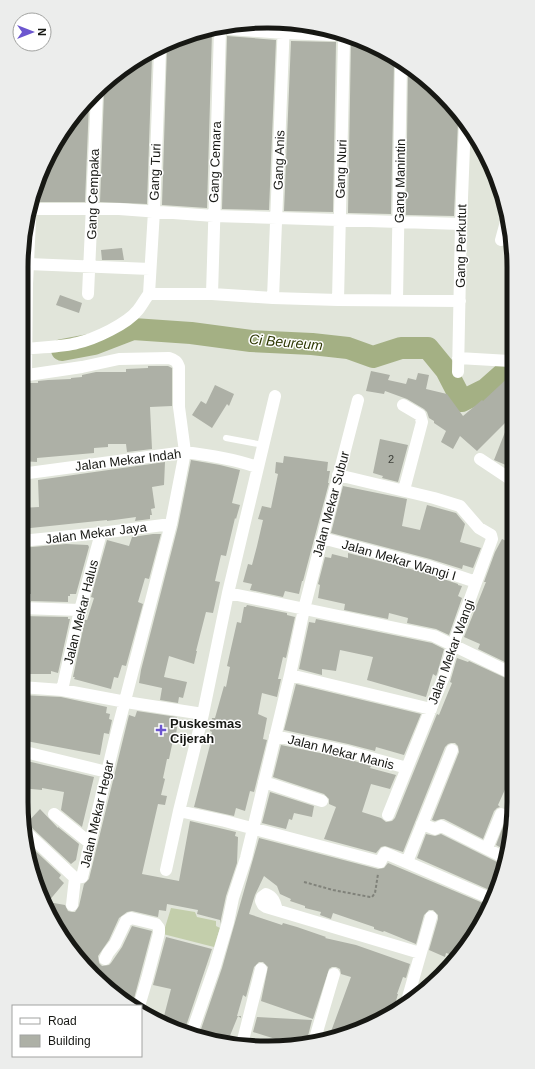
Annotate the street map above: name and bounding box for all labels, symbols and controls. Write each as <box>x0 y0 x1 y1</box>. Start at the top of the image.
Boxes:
north arrow <box>12 12 52 52</box>
text: N <box>36 28 48 36</box>
street label: Gang Cemara <box>206 120 224 203</box>
street label: Gang Anis <box>270 129 288 190</box>
street label: Gang Nuri <box>332 139 350 199</box>
street label: Gang Manintin <box>392 139 408 223</box>
street label: Gang Turi <box>147 143 163 201</box>
street label: Gang Cempaka <box>84 147 102 240</box>
street label: Gang Perkutut <box>453 204 469 288</box>
water label: Ci Beureum <box>248 331 324 353</box>
street label: Jalan Mekar Indah <box>74 446 182 474</box>
street label: Jalan Mekar Subur <box>310 449 353 559</box>
house number: 2 <box>388 453 394 465</box>
street label: Jalan Mekar Jaya <box>45 519 148 547</box>
street label: Jalan Mekar Wangi I <box>340 537 458 583</box>
street label: Jalan Mekar Halus <box>61 557 101 666</box>
street label: Jalan Mekar Wangi <box>425 597 477 707</box>
place label: Puskesmas Cijerah <box>170 716 242 746</box>
marker: Puskesmas Cijerah <box>155 724 167 736</box>
street label: Jalan Mekar Manis <box>286 732 396 773</box>
street label: Jalan Mekar Hegar <box>77 758 117 869</box>
legend <box>12 1005 142 1057</box>
text: Road <box>48 1014 77 1028</box>
text: Building <box>48 1034 91 1048</box>

